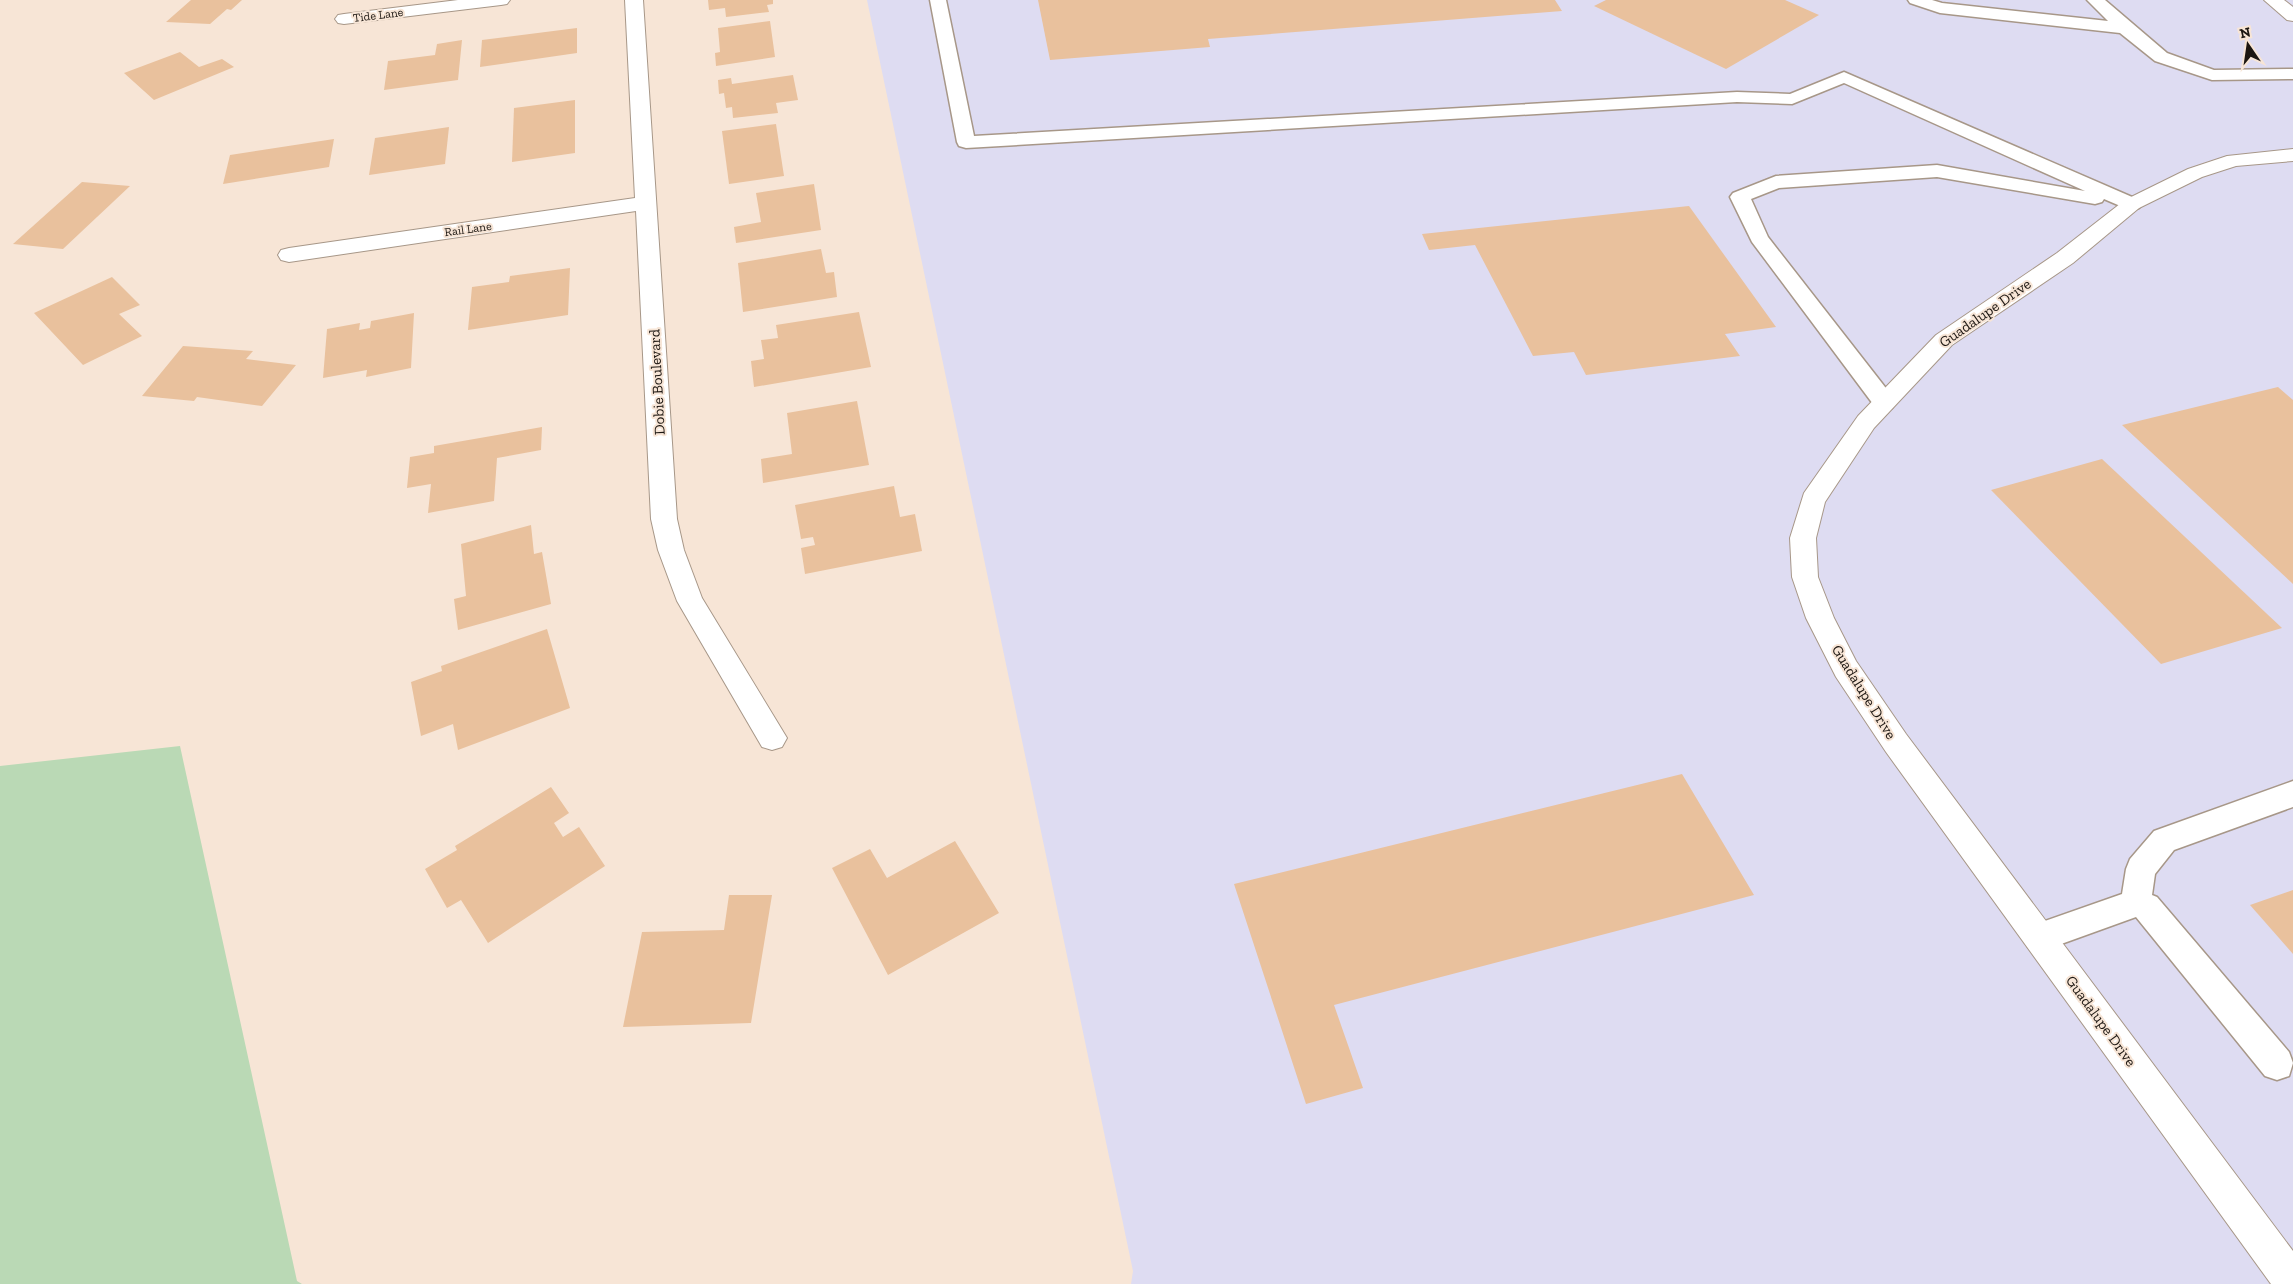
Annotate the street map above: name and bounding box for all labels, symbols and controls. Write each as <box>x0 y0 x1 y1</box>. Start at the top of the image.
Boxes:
street label: Tide Lane <box>352 5 404 25</box>
north arrow <box>2223 20 2273 70</box>
text: N <box>2238 23 2253 42</box>
street label: Rail Lane <box>444 219 493 239</box>
street label: Guadalupe Drive <box>1936 275 2034 351</box>
street label: Dobie Boulevard <box>645 328 669 436</box>
street label: Guadalupe Drive <box>1828 641 1900 743</box>
street label: Guadalupe Drive <box>2062 972 2140 1070</box>

